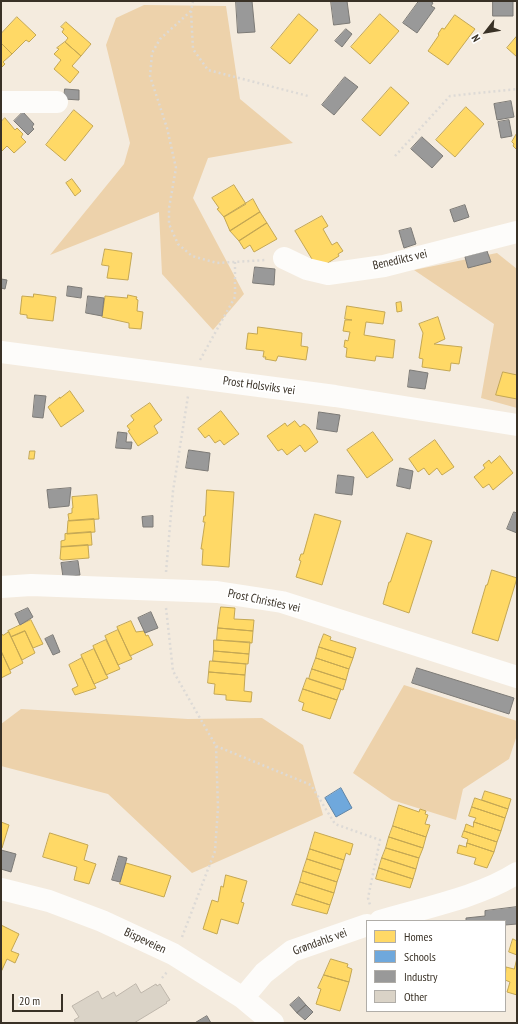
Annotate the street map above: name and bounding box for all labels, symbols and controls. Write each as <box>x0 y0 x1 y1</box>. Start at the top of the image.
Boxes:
north arrow <box>466 12 506 52</box>
text: N <box>468 32 483 44</box>
street label: Benedikts vei <box>371 247 429 273</box>
street label: Prost Holsviks vei <box>222 374 296 398</box>
street label: Prost Christies vei <box>226 586 302 616</box>
legend <box>366 920 506 1012</box>
street label: Bispeveien <box>122 925 168 957</box>
street label: Grøndahls vei <box>291 926 349 958</box>
text: Homes <box>404 929 432 944</box>
text: Schools <box>404 949 436 964</box>
text: Industry <box>404 969 438 984</box>
scale bar <box>14 986 65 1012</box>
text: Other <box>404 989 427 1004</box>
text: 20 m <box>19 993 40 1008</box>

